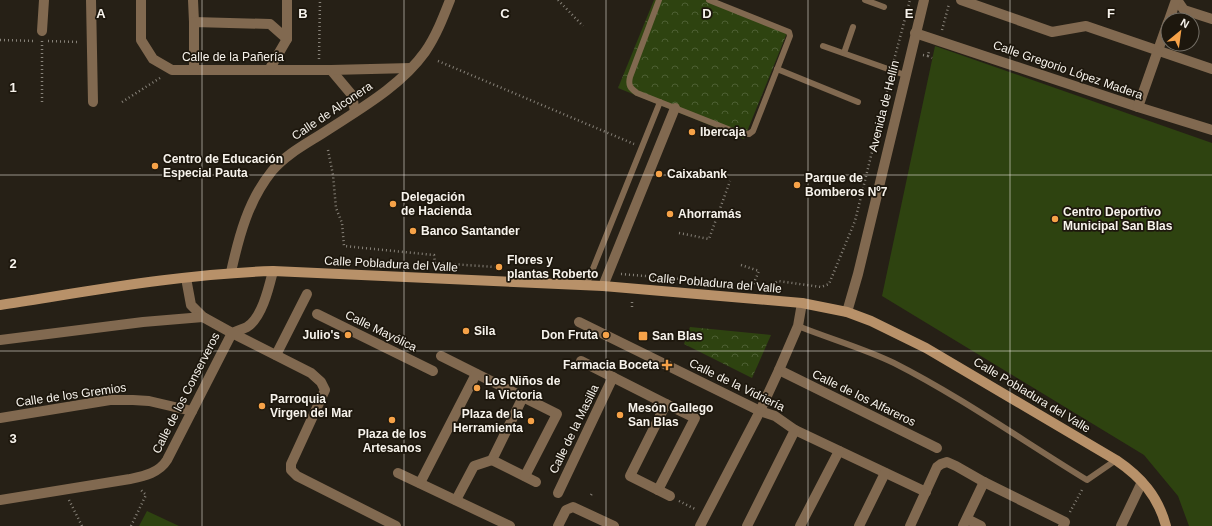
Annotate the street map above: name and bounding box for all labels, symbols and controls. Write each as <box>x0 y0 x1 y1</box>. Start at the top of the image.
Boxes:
text: A <box>96 6 106 21</box>
text: B <box>298 6 308 21</box>
text: C <box>500 6 510 21</box>
text: D <box>702 6 712 21</box>
text: E <box>905 6 914 21</box>
text: F <box>1107 6 1115 21</box>
north arrow <box>1160 12 1200 52</box>
text: N <box>1178 16 1191 30</box>
street label: Calle Gregorio López Madera <box>991 38 1145 102</box>
street label: Calle de la Pañería <box>182 50 284 64</box>
street label: Avenida de Hellín <box>866 59 902 153</box>
street label: Calle de Alconera <box>289 79 375 143</box>
text: 1 <box>9 80 17 95</box>
place label: Ibercaja <box>700 125 746 139</box>
marker: Ibercaja <box>687 127 697 137</box>
place label: Centro de Educación Especial Pauta <box>163 152 283 180</box>
marker: Centro de Educación Especial Pauta <box>150 161 160 171</box>
place label: Caixabank <box>667 167 727 181</box>
marker: Caixabank <box>654 169 664 179</box>
place label: Parque de Bomberos Nº7 <box>805 171 888 199</box>
marker: Parque de Bomberos Nº7 <box>792 180 802 190</box>
place label: Delegación de Hacienda <box>401 190 472 218</box>
marker: Delegación de Hacienda <box>388 199 398 209</box>
place label: Centro Deportivo Municipal San Blas <box>1063 205 1173 233</box>
place label: Ahorramás <box>678 207 742 221</box>
marker: Ahorramás <box>665 209 675 219</box>
marker: Centro Deportivo Municipal San Blas <box>1050 214 1060 224</box>
place label: Banco Santander <box>421 224 520 238</box>
marker: Banco Santander <box>408 226 418 236</box>
place label: Flores y plantas Roberto <box>507 253 598 281</box>
street label: Calle Pobladura del Valle <box>324 254 459 275</box>
text: 2 <box>9 256 17 271</box>
marker: Flores y plantas Roberto <box>494 262 504 272</box>
street label: Calle Pobladura del Valle <box>648 270 783 296</box>
street label: Calle Mayólica <box>343 308 419 355</box>
place label: Sila <box>474 324 496 338</box>
marker: Sila <box>461 326 471 336</box>
place label: Julio's <box>302 328 340 342</box>
place label: Don Fruta <box>541 328 598 342</box>
place label: San Blas <box>652 329 703 343</box>
street label: Calle de los Conserveros <box>149 330 223 456</box>
marker: Julio's <box>343 330 353 340</box>
marker: Don Fruta <box>601 330 611 340</box>
marker: San Blas <box>637 330 649 342</box>
street label: Calle Pobladura del Valle <box>971 355 1093 436</box>
street label: Calle de la Vidriería <box>687 356 787 414</box>
place label: Farmacia Boceta <box>563 358 659 372</box>
marker: Farmacia Boceta <box>662 360 672 370</box>
street label: Calle de los Alfareros <box>810 367 918 429</box>
place label: Los Niños de la Victoria <box>485 374 561 402</box>
street label: Calle de los Gremios <box>15 380 127 410</box>
street label: Calle de la Masilla <box>546 382 602 476</box>
marker: Los Niños de la Victoria <box>472 383 482 393</box>
place label: Parroquia Virgen del Mar <box>270 392 353 420</box>
marker: Parroquia Virgen del Mar <box>257 401 267 411</box>
place label: Mesón Gallego San Blas <box>628 401 713 429</box>
place label: Plaza de la Herramienta <box>453 407 523 435</box>
marker: Mesón Gallego San Blas <box>615 410 625 420</box>
marker: Plaza de los Artesanos <box>387 415 397 425</box>
marker: Plaza de la Herramienta <box>526 416 536 426</box>
place label: Plaza de los Artesanos <box>358 427 427 455</box>
text: 3 <box>9 431 17 446</box>

